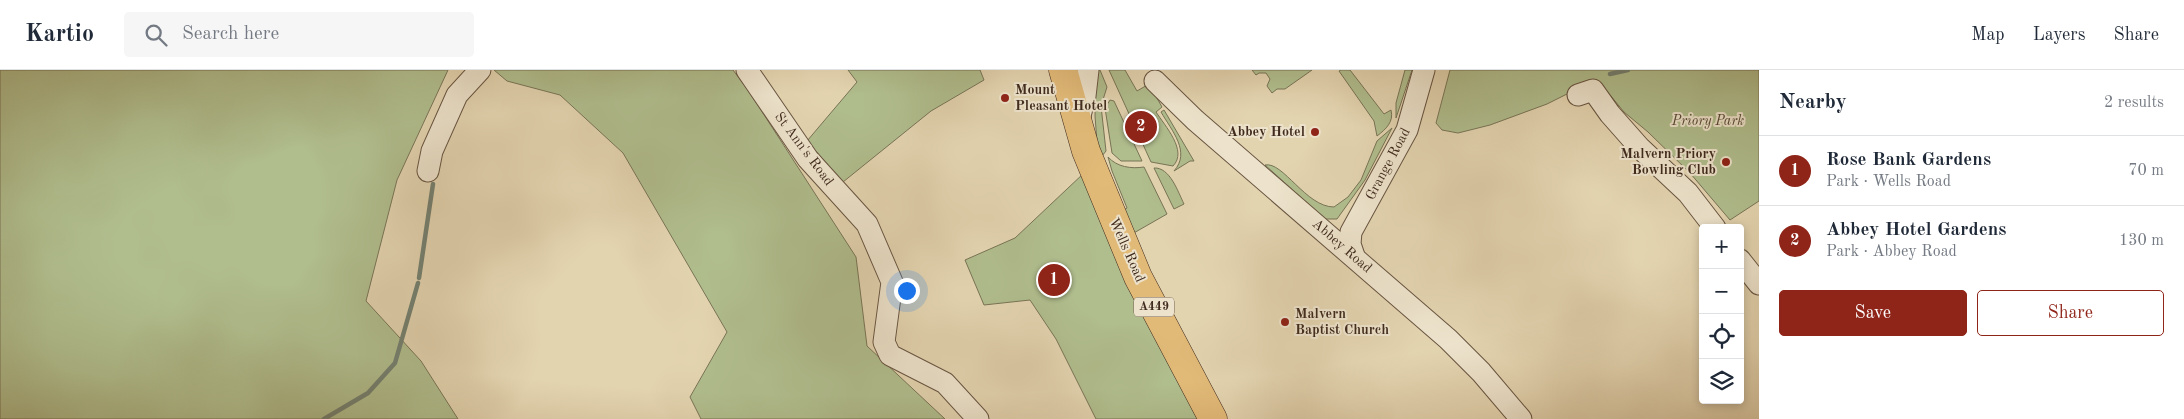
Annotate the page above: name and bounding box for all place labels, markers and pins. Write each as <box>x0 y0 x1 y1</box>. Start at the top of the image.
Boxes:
place label: Mount Pleasant Hotel <box>1015 83 1107 113</box>
marker: Mount Pleasant Hotel <box>999 92 1011 104</box>
pin: 2 <box>1125 108 1157 146</box>
place label: Abbey Hotel <box>1227 125 1305 139</box>
marker: Abbey Hotel <box>1309 126 1321 138</box>
place label: Malvern Priory Bowling Club <box>1621 147 1716 177</box>
marker: Malvern Priory Bowling Club <box>1720 156 1732 168</box>
pin: 1 <box>1038 261 1070 299</box>
place label: Malvern Baptist Church <box>1295 307 1389 337</box>
marker: Malvern Baptist Church <box>1279 316 1291 328</box>

